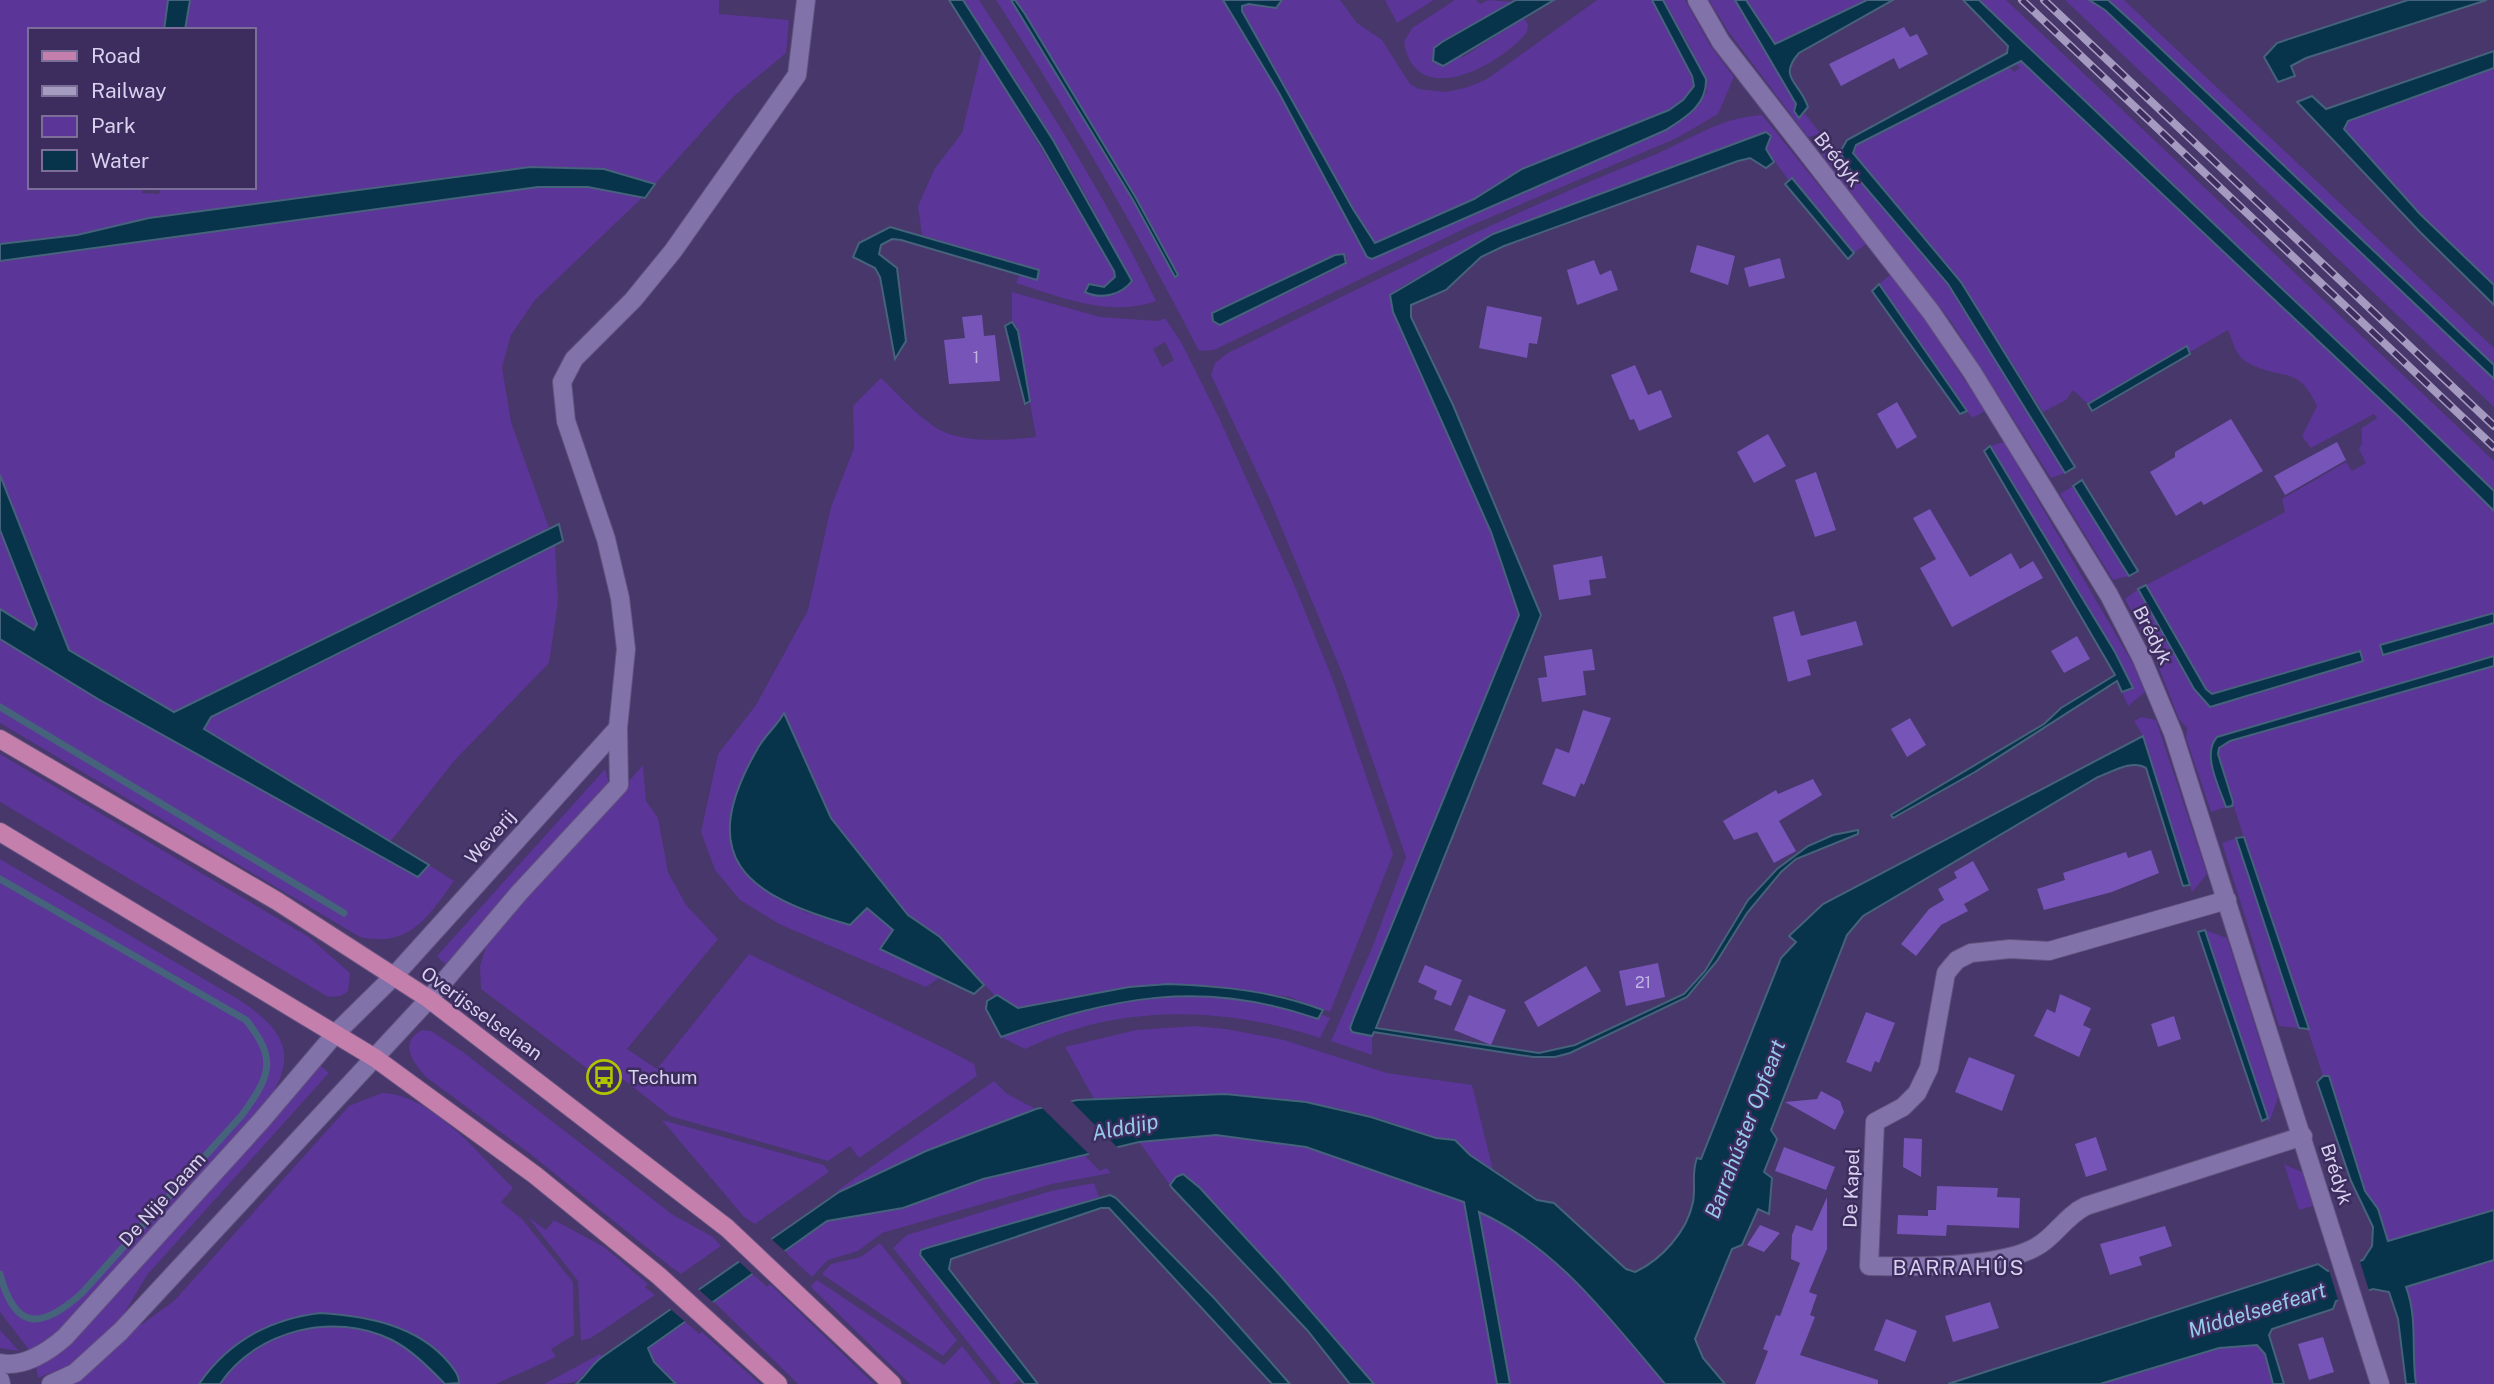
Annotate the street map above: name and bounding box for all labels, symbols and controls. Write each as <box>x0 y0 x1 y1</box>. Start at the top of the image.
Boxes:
legend <box>28 28 256 189</box>
text: Road <box>91 43 141 68</box>
text: Railway <box>91 78 167 103</box>
text: Park <box>91 113 136 138</box>
street label: Brédyk <box>1810 127 1866 191</box>
text: Water <box>91 148 149 173</box>
house number: 1 <box>973 348 979 367</box>
street label: Brédyk <box>2129 602 2177 668</box>
street label: Weverij <box>460 805 520 869</box>
street label: Overijsselselaan <box>417 962 547 1064</box>
house number: 21 <box>1635 973 1651 992</box>
water label: Barrahúster Opfeart <box>1699 1036 1791 1222</box>
bus stop icon: Techum <box>585 1058 623 1096</box>
place label: Techum <box>628 1066 697 1088</box>
water label: Alddjip <box>1090 1108 1160 1146</box>
street label: Brédyk <box>2317 1141 2357 1208</box>
street label: De Nije Daam <box>114 1148 210 1250</box>
street label: De Kapel <box>1839 1148 1863 1228</box>
district label: BARRAHÛS <box>1892 1255 2026 1280</box>
water label: Middelseefeart <box>2185 1277 2329 1343</box>

